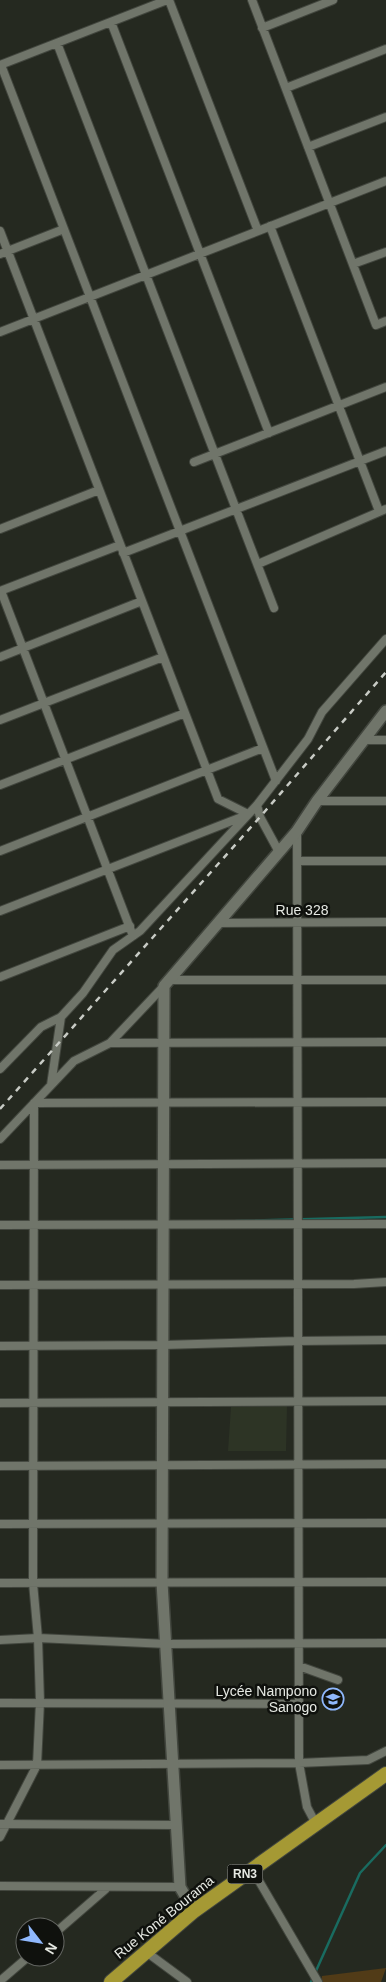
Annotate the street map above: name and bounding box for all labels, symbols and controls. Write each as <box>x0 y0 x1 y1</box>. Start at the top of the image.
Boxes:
street label: Rue 328 <box>276 902 329 918</box>
place label: Lycée Nampono Sanogo <box>216 1683 317 1715</box>
school or university icon: Lycée Nampono Sanogo <box>321 1687 345 1711</box>
road number: RN3 <box>228 1865 262 1884</box>
street label: Rue Koné Bourama <box>111 1872 217 1962</box>
north arrow <box>15 1917 65 1967</box>
text: N <box>42 1940 61 1957</box>

